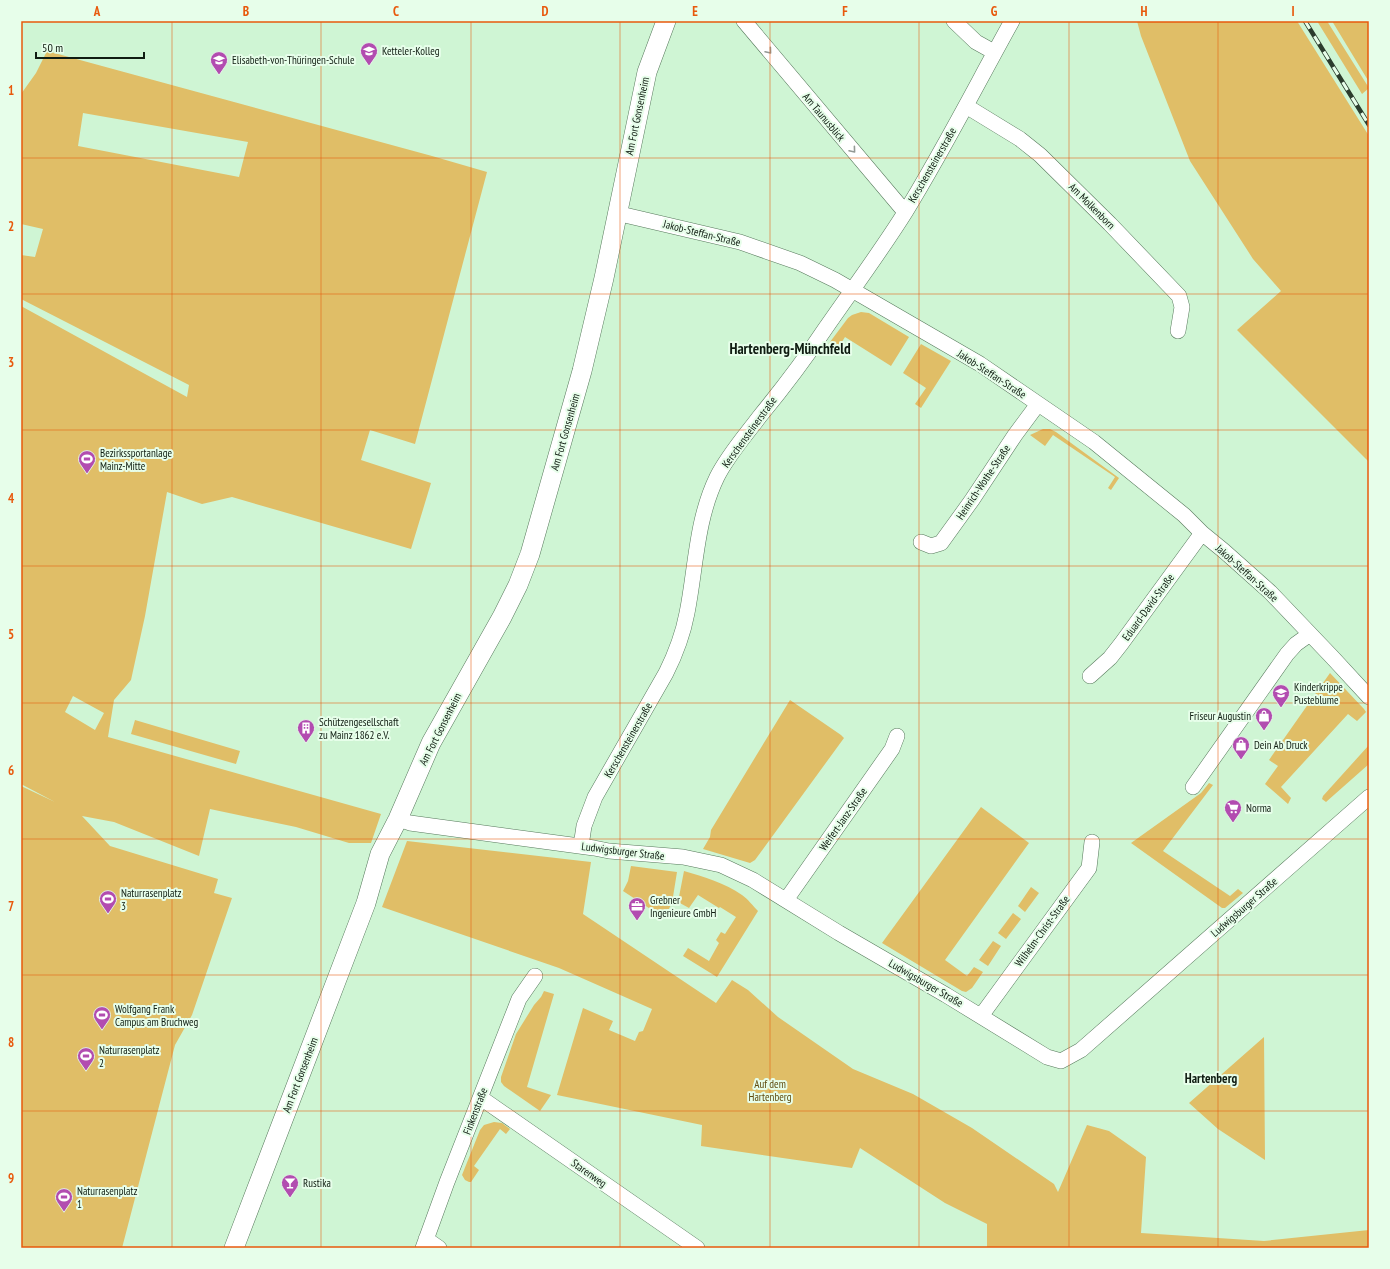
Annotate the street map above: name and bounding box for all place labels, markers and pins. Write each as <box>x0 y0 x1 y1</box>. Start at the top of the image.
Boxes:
school or university icon: Ketteler-Kolleg <box>359 41 379 66</box>
place label: Ketteler-Kolleg <box>382 44 440 58</box>
school or university icon: Elisabeth-von-Thüringen-Schule <box>209 50 229 75</box>
place label: Elisabeth-von-Thüringen-Schule <box>232 53 355 67</box>
place label: Bezirkssportanlage Mainz-Mitte <box>100 446 172 473</box>
sports icon: Bezirkssportanlage Mainz-Mitte <box>77 449 97 474</box>
place label: Kinderkrippe Pusteblume <box>1294 680 1343 707</box>
school or university icon: Kinderkrippe Pusteblume <box>1271 683 1291 708</box>
shop icon: Friseur Augustin <box>1254 706 1274 731</box>
place label: Friseur Augustin <box>1190 709 1251 723</box>
place label: Schützengesellschaft zu Mainz 1862 e.V. <box>319 715 399 742</box>
building icon: Schützengesellschaft zu Mainz 1862 e.V. <box>296 718 316 743</box>
shop icon: Dein Ab Druck <box>1231 735 1251 760</box>
place label: Dein Ab Druck <box>1254 738 1308 752</box>
supermarket icon: Norma <box>1223 798 1243 823</box>
place label: Norma <box>1246 801 1271 815</box>
place label: Naturrasenplatz 3 <box>121 886 181 913</box>
sports icon: Naturrasenplatz 3 <box>98 889 118 914</box>
place label: Grebner Ingenieure GmbH <box>650 893 716 920</box>
office icon: Grebner Ingenieure GmbH <box>627 896 647 921</box>
place label: Wolfgang Frank Campus am Bruchweg <box>115 1002 199 1029</box>
sports icon: Wolfgang Frank Campus am Bruchweg <box>92 1005 112 1030</box>
place label: Naturrasenplatz 2 <box>99 1043 159 1070</box>
sports icon: Naturrasenplatz 2 <box>76 1046 96 1071</box>
bar icon: Rustika <box>280 1173 300 1198</box>
place label: Rustika <box>303 1176 331 1190</box>
place label: Naturrasenplatz 1 <box>77 1184 137 1211</box>
sports icon: Naturrasenplatz 1 <box>54 1187 74 1212</box>

